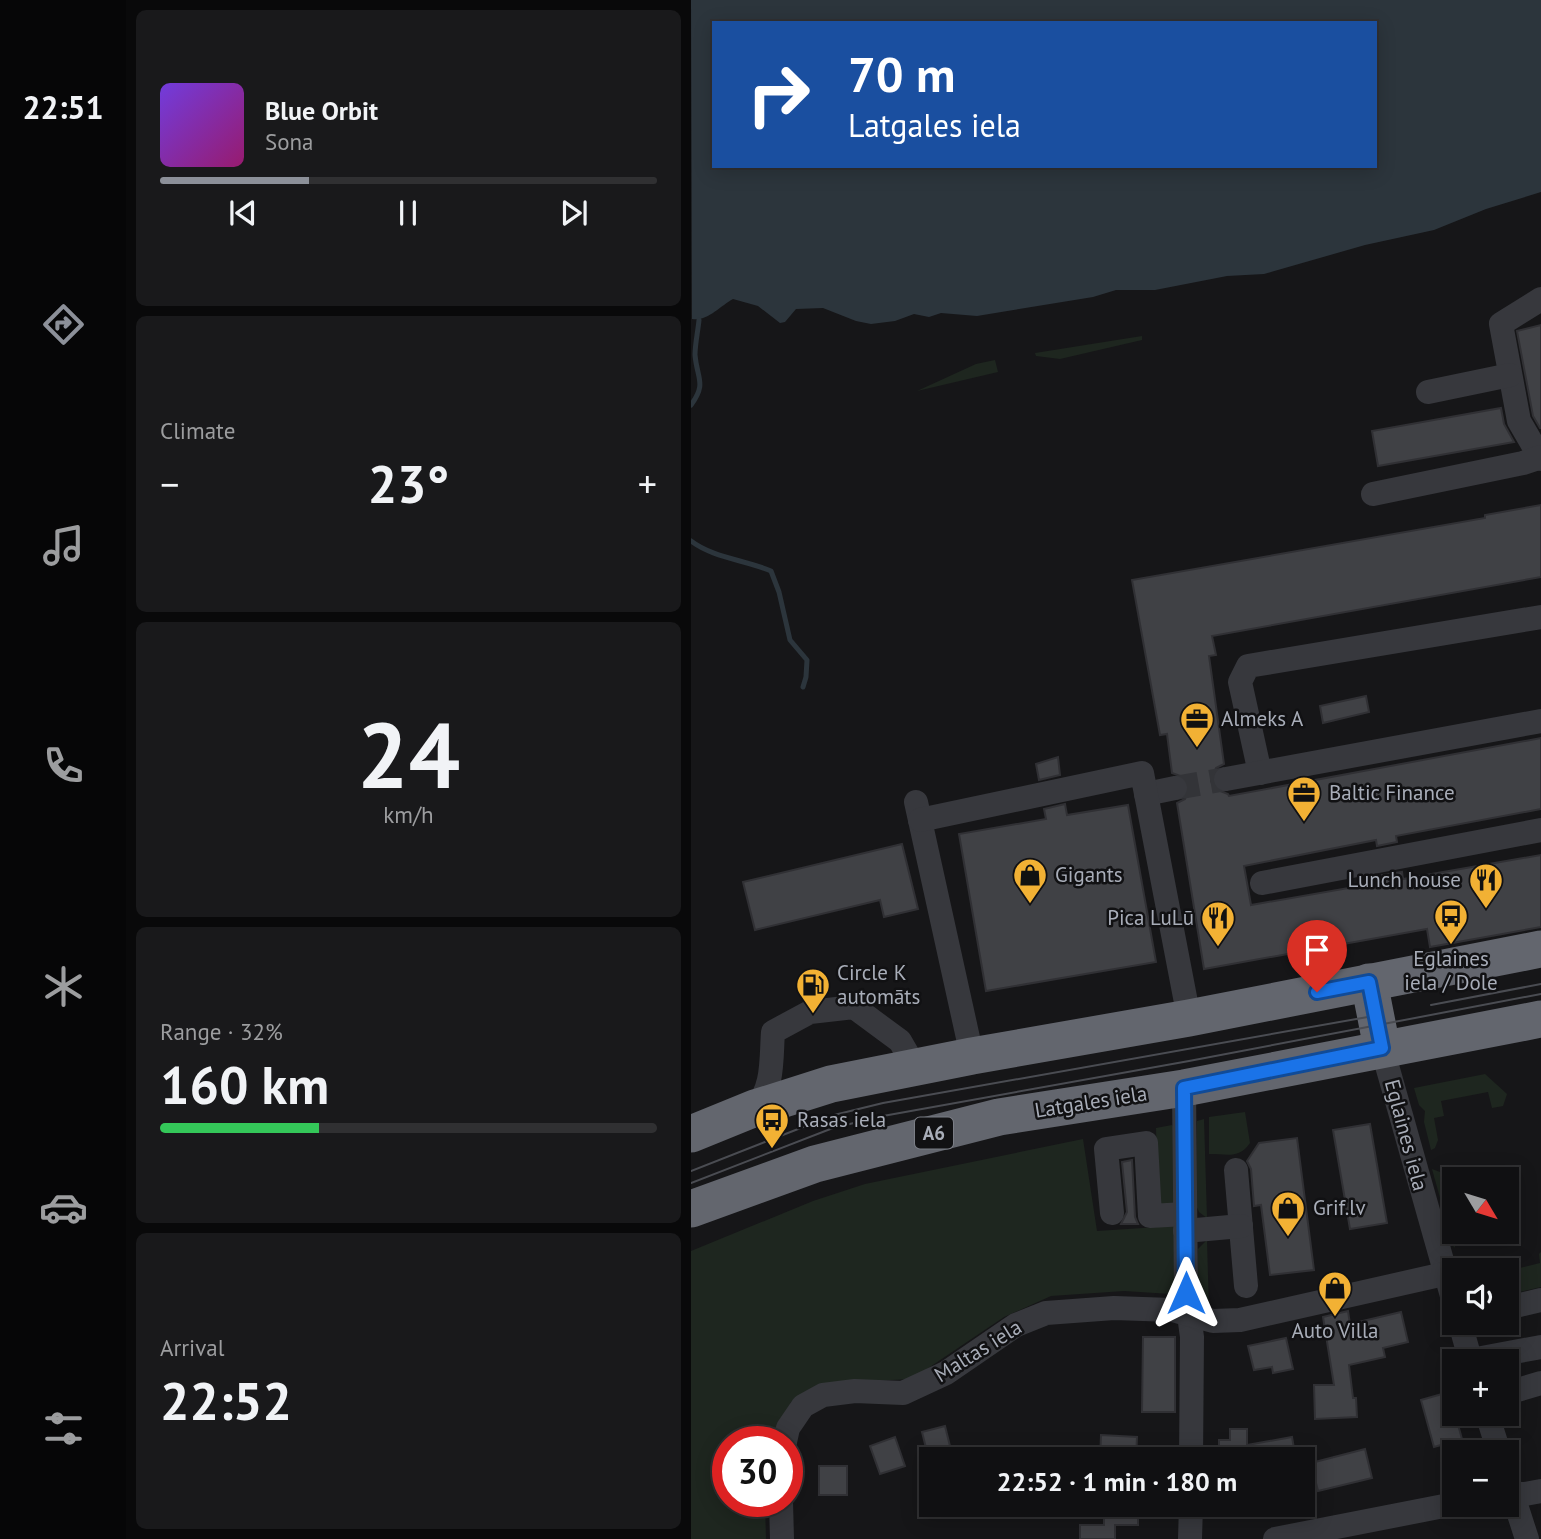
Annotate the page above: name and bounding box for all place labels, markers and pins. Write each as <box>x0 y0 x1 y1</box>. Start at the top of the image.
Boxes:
office icon: Almeks A <box>1178 700 1216 749</box>
place label: Almeks A <box>1221 705 1304 732</box>
office icon: Baltic Finance <box>1285 774 1323 823</box>
place label: Baltic Finance <box>1329 779 1455 806</box>
shop icon: Gigants <box>1011 856 1049 905</box>
place label: Gigants <box>1055 861 1123 888</box>
restaurant icon: Lunch house <box>1467 861 1505 910</box>
place label: Lunch house <box>1348 866 1461 893</box>
bus stop icon: Eglaines iela / Dole <box>1432 897 1470 946</box>
restaurant icon: Pica LuLū <box>1199 899 1237 948</box>
place label: Pica LuLū <box>1107 904 1194 931</box>
pin <box>1287 920 1347 992</box>
place label: Eglaines iela / Dole <box>1404 945 1498 996</box>
place label: Circle K automāts <box>837 959 920 1010</box>
fuel station icon: Circle K automāts <box>794 966 832 1015</box>
bus stop icon: Rasas iela <box>753 1101 791 1150</box>
place label: Rasas iela <box>797 1106 886 1133</box>
shop icon: Grif.lv <box>1269 1189 1307 1238</box>
place label: Grif.lv <box>1313 1194 1366 1221</box>
shop icon: Auto Villa <box>1316 1269 1354 1318</box>
place label: Auto Villa <box>1292 1317 1378 1344</box>

